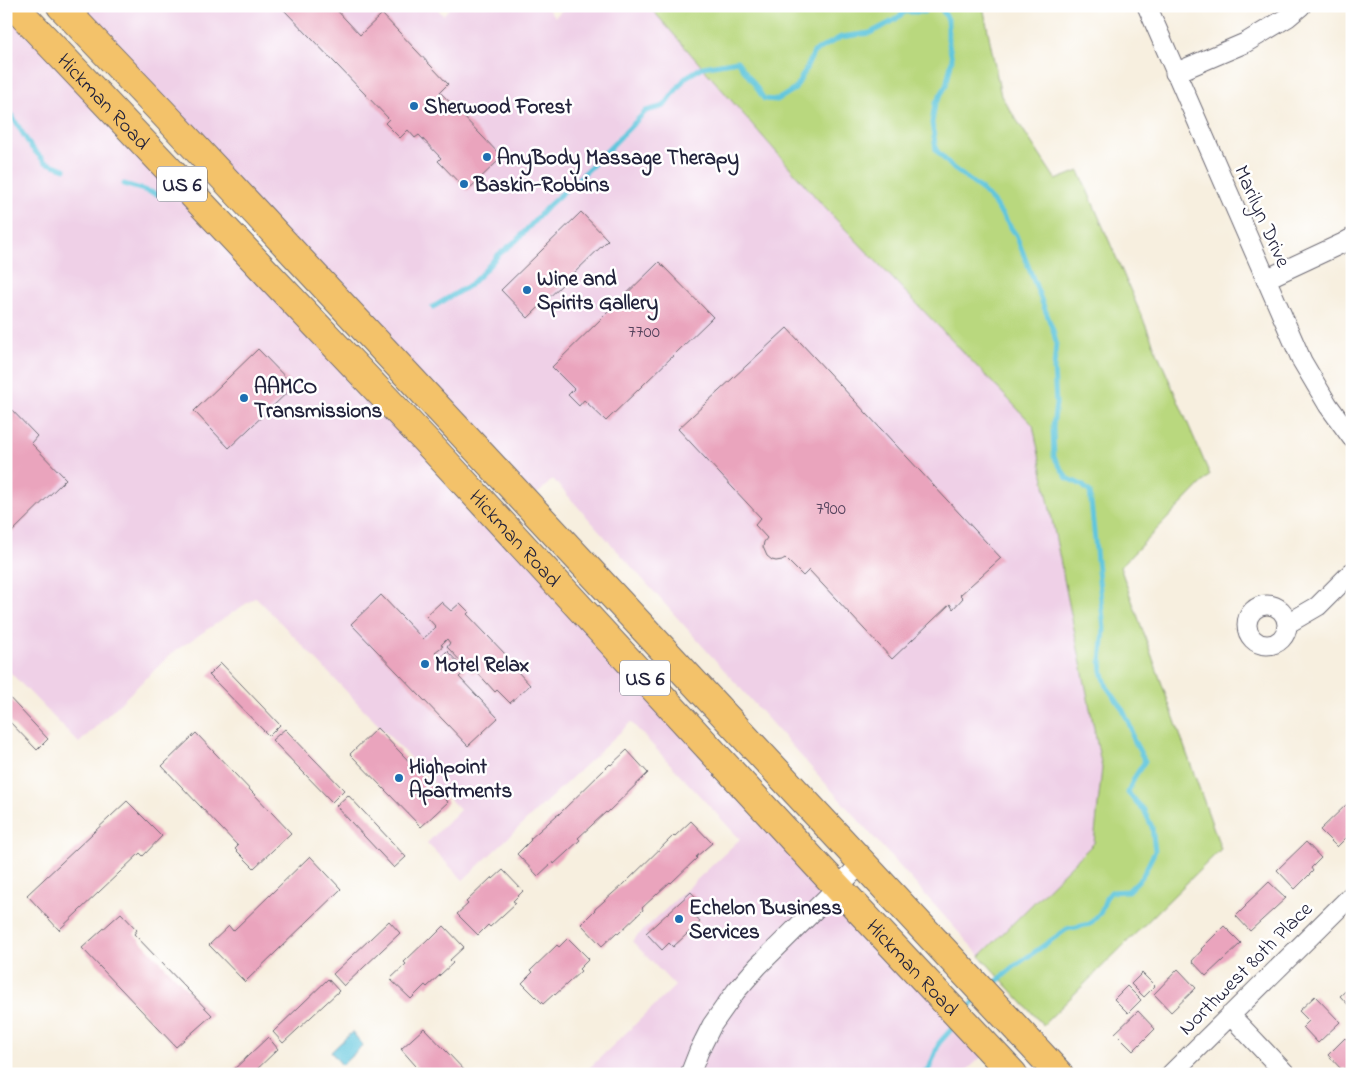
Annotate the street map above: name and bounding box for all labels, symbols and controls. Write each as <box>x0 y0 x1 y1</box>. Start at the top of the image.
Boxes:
street label: Hickman Road <box>49 47 156 158</box>
place label: Sherwood Forest <box>424 93 573 123</box>
marker: Sherwood Forest <box>408 100 420 112</box>
place label: AnyBody Massage Therapy <box>497 144 739 176</box>
marker: AnyBody Massage Therapy <box>481 151 493 163</box>
street label: Marilyn Drive <box>1223 161 1297 274</box>
road number: US 6 <box>157 166 207 202</box>
place label: Baskin-Robbins <box>473 171 610 201</box>
marker: Baskin-Robbins <box>458 178 470 190</box>
place label: Wine and Spirits Gallery <box>537 265 658 321</box>
marker: Wine and Spirits Gallery <box>521 284 533 296</box>
house number: 7700 <box>628 319 660 346</box>
place label: AAMCO Transmissions <box>254 373 382 427</box>
marker: AAMCO Transmissions <box>238 392 250 404</box>
street label: Hickman Road <box>461 484 567 595</box>
house number: 7900 <box>816 496 846 523</box>
place label: Motel Relax <box>435 651 529 681</box>
marker: Motel Relax <box>419 658 431 670</box>
road number: US 6 <box>620 660 670 696</box>
place label: Highpoint Apartments <box>409 753 512 807</box>
marker: Highpoint Apartments <box>393 772 405 784</box>
place label: Echelon Business Services <box>689 894 842 948</box>
street label: Northwest 80th Place <box>1173 895 1321 1043</box>
marker: Echelon Business Services <box>673 913 685 925</box>
street label: Hickman Road <box>858 913 965 1024</box>

